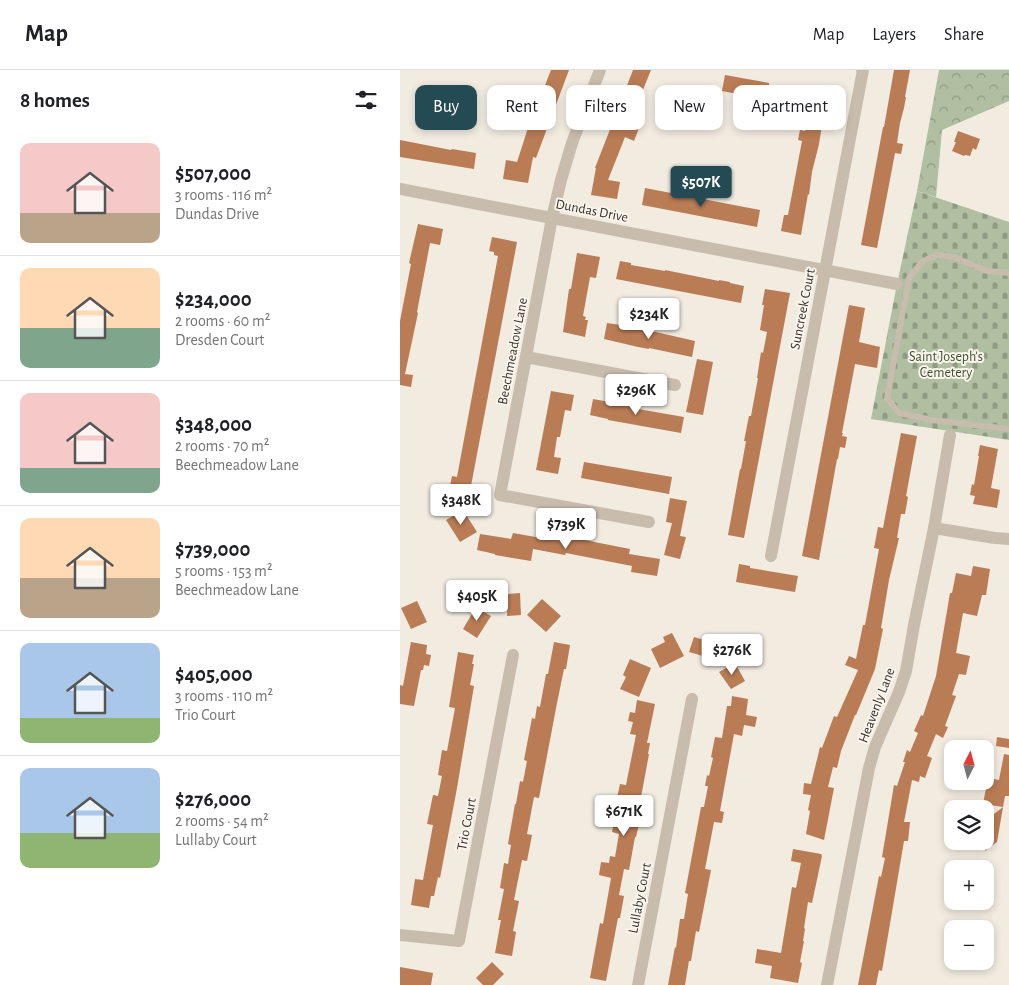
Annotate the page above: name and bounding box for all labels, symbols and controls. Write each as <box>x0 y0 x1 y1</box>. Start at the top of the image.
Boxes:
text: Map <box>25 22 68 46</box>
text: Map <box>813 26 844 44</box>
text: Layers <box>872 26 916 44</box>
text: Share <box>944 26 984 44</box>
chip: Buy <box>415 85 477 130</box>
chip: Rent <box>487 85 556 130</box>
chip: Filters <box>566 85 645 130</box>
chip: New <box>655 85 723 130</box>
chip: Apartment <box>733 85 846 130</box>
icon: filters <box>352 86 380 114</box>
text: 8 homes <box>20 90 90 111</box>
icon: home <box>60 163 120 223</box>
text: $507,000 <box>175 163 251 184</box>
pin: $507K <box>666 166 736 208</box>
text: $507K <box>682 174 720 190</box>
text: 3 rooms · 116 m² <box>175 187 272 203</box>
street label: Dundas Drive <box>554 197 629 225</box>
text: Dundas Drive <box>175 206 259 222</box>
street label: Suncreek Court <box>788 267 818 351</box>
icon: home <box>60 288 120 348</box>
text: $234,000 <box>175 289 252 310</box>
street label: Beechmeadow Lane <box>496 297 530 406</box>
pin: $234K <box>614 298 684 340</box>
text: $234K <box>629 306 669 322</box>
text: 2 rooms · 60 m² <box>175 313 270 329</box>
text: Dresden Court <box>175 332 264 348</box>
park label: Saint Joseph’s Cemetery <box>909 350 983 380</box>
pin: $296K <box>601 374 671 416</box>
text: $296K <box>616 382 656 398</box>
icon: home <box>60 413 120 473</box>
text: $348,000 <box>175 414 252 435</box>
text: 2 rooms · 70 m² <box>175 438 269 454</box>
text: Beechmeadow Lane <box>175 457 299 473</box>
pin: $348K <box>426 484 496 526</box>
text: $348K <box>441 492 481 508</box>
pin: $739K <box>531 508 601 550</box>
text: $739K <box>547 516 585 532</box>
icon: home <box>60 538 120 598</box>
text: $739,000 <box>175 539 250 560</box>
text: 5 rooms · 153 m² <box>175 563 273 579</box>
pin: $405K <box>442 580 512 622</box>
text: Beechmeadow Lane <box>175 582 299 598</box>
text: $405K <box>457 588 497 604</box>
pin: $276K <box>697 634 767 676</box>
text: $276K <box>713 642 751 658</box>
icon: home <box>60 663 120 723</box>
text: $405,000 <box>175 664 253 685</box>
street label: Heavenly Lane <box>856 666 898 745</box>
text: 3 rooms · 110 m² <box>175 688 273 704</box>
text: Trio Court <box>175 707 235 723</box>
north arrow <box>944 740 994 790</box>
map controls <box>944 740 994 970</box>
icon: home <box>60 788 120 848</box>
text: $276,000 <box>175 789 251 810</box>
pin: $671K <box>589 794 659 837</box>
street label: Trio Court <box>455 796 479 852</box>
button: layers <box>944 800 994 850</box>
text: $671K <box>606 803 642 819</box>
text: 2 rooms · 54 m² <box>175 813 269 829</box>
text: Lullaby Court <box>175 832 257 848</box>
button: + <box>944 860 994 910</box>
street label: Lullaby Court <box>626 861 654 935</box>
button: − <box>944 920 994 970</box>

